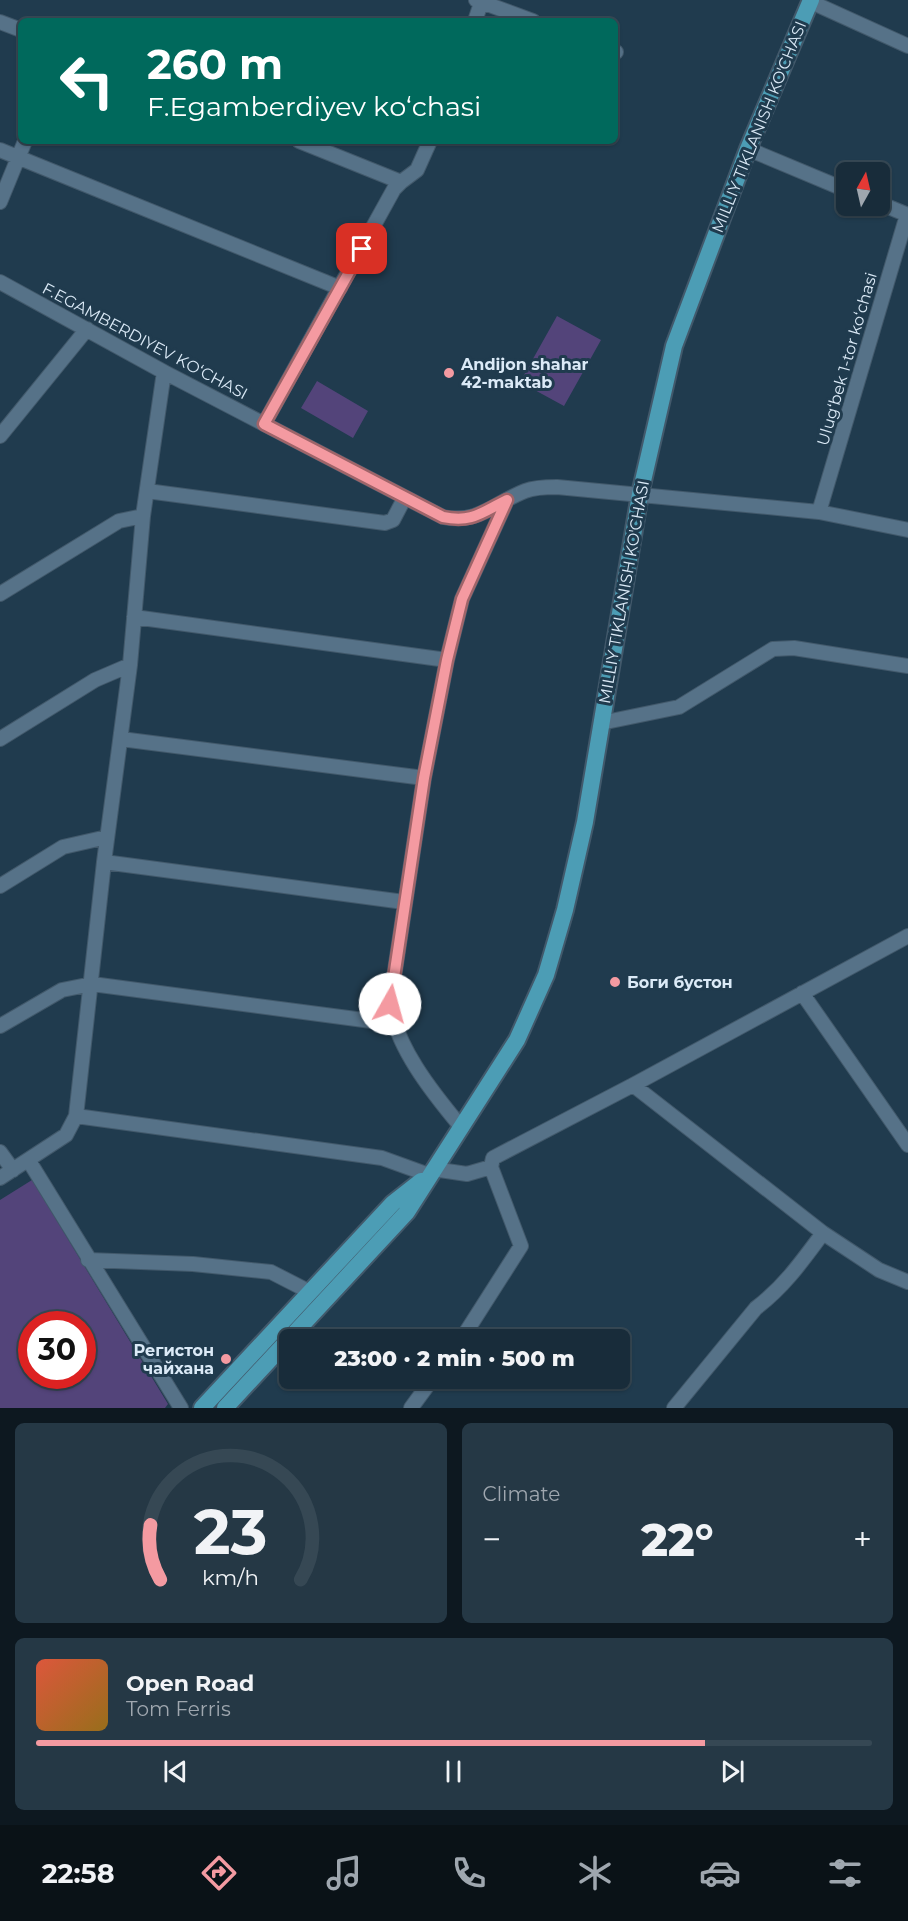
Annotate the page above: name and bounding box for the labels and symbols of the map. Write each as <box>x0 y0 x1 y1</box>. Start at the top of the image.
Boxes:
street label: MILLIY TIKLANISH KO'CHASI <box>708 18 810 236</box>
north arrow <box>836 162 890 216</box>
pin <box>336 223 387 274</box>
street label: Ulug‘bek 1-tor koʻchasi <box>813 270 881 448</box>
street label: F.EGAMBERDIYEV KО‘CHASI <box>39 279 251 403</box>
place label: Andijon shahar 42-maktab <box>460 355 589 392</box>
marker: Andijon shahar 42-maktab <box>442 366 456 380</box>
street label: MILLIY TIKLANISH KO'CHASI <box>595 479 653 705</box>
position arrow <box>358 972 422 1036</box>
place label: Боги бустон <box>627 973 733 992</box>
marker: Боги бустон <box>608 975 622 989</box>
speed limit sign: 30 <box>18 1311 96 1389</box>
place label: Регистон чайхана <box>133 1341 214 1378</box>
marker: Регистон чайхана <box>219 1352 233 1366</box>

